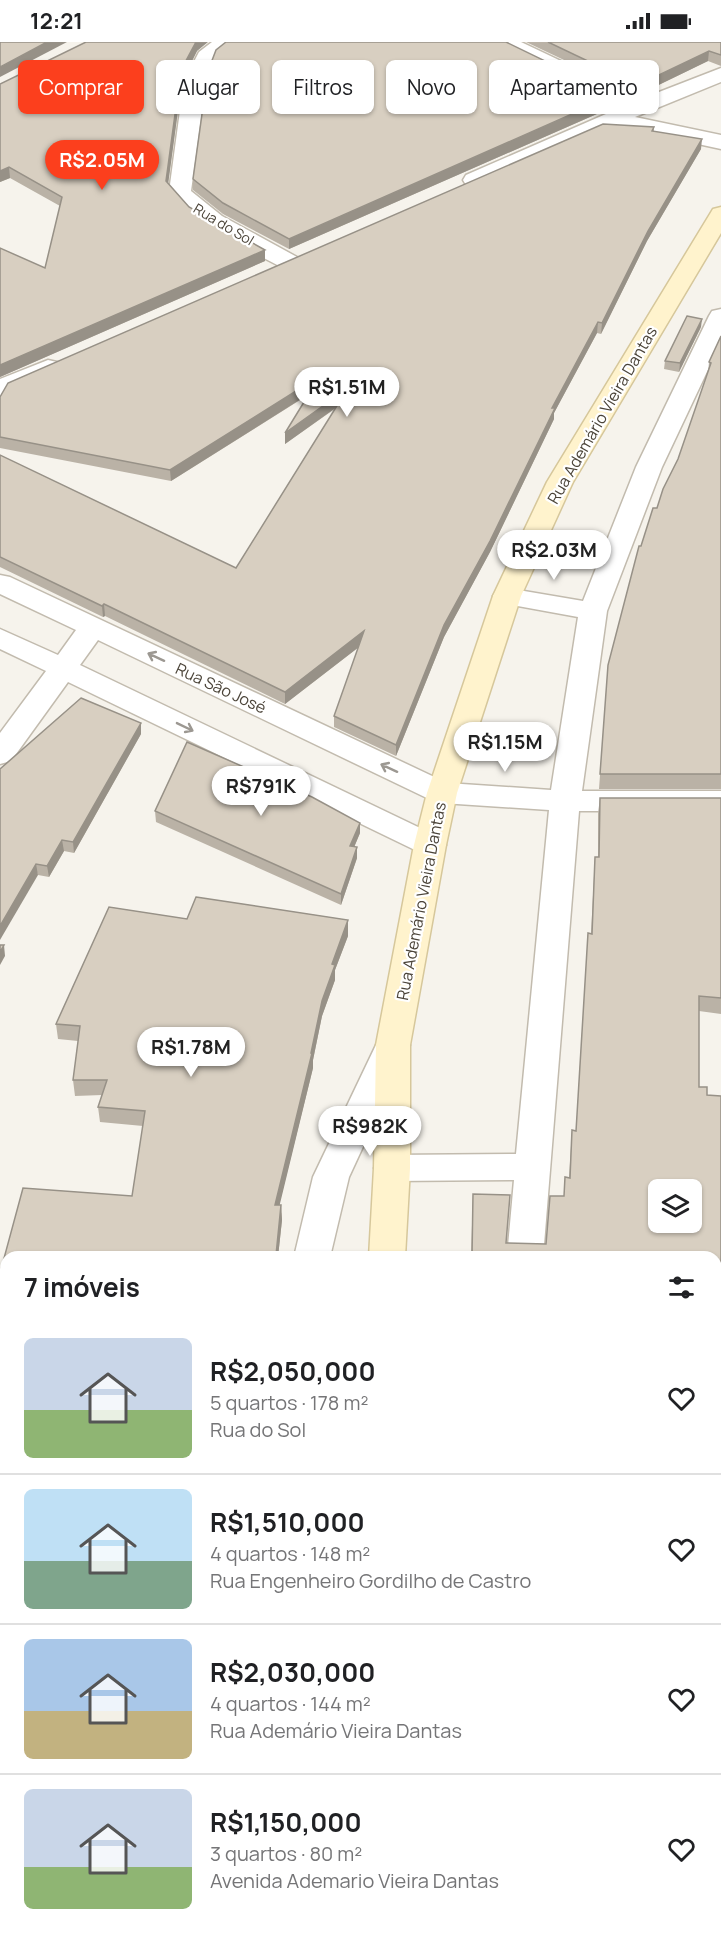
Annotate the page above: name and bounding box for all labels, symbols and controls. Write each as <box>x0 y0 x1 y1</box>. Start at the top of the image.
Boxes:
text: 12:21 <box>30 6 83 36</box>
chip: Comprar <box>18 60 144 114</box>
chip: Alugar <box>156 60 260 114</box>
chip: Filtros <box>272 60 374 114</box>
chip: Novo <box>386 60 477 114</box>
chip: Apartamento <box>489 60 659 114</box>
pin: R$2.05M <box>47 140 157 191</box>
text: R$2.05M <box>59 146 145 173</box>
street label: Rua do Sol <box>190 199 258 249</box>
street label: Rua Ademário Vieira Dantas <box>542 322 662 508</box>
pin: R$1.51M <box>292 367 402 418</box>
text: R$1.51M <box>308 373 386 400</box>
pin: R$2.03M <box>499 530 609 581</box>
text: R$2.03M <box>511 536 597 563</box>
one-way arrow <box>148 651 166 663</box>
street label: Rua São José <box>172 657 270 719</box>
one-way arrow <box>176 722 194 733</box>
pin: R$1.15M <box>450 722 560 773</box>
text: R$1.15M <box>468 728 542 755</box>
one-way arrow <box>381 761 399 773</box>
pin: R$791K <box>212 766 310 817</box>
text: R$791K <box>226 772 296 799</box>
street label: Rua Ademário Vieira Dantas <box>391 800 451 1002</box>
pin: R$1.78M <box>136 1027 246 1078</box>
text: R$1.78M <box>151 1033 231 1060</box>
pin: R$982K <box>321 1106 419 1157</box>
text: R$982K <box>332 1112 408 1139</box>
map controls <box>648 1179 702 1233</box>
button: layers <box>648 1179 702 1233</box>
text: 7 imóveis <box>24 1269 140 1305</box>
icon: filters <box>665 1271 698 1304</box>
text: R$2,050,000 <box>210 1353 376 1389</box>
icon: home <box>72 1362 144 1434</box>
icon: heart <box>665 1382 698 1415</box>
text: 5 quartos · 178 m² <box>210 1389 368 1416</box>
text: Rua do Sol <box>210 1416 306 1443</box>
text: R$1,510,000 <box>210 1504 365 1540</box>
icon: home <box>72 1513 144 1585</box>
icon: heart <box>665 1533 698 1566</box>
text: 4 quartos · 148 m² <box>210 1540 370 1567</box>
text: Rua Engenheiro Gordilho de Castro <box>210 1567 531 1594</box>
text: R$2,030,000 <box>210 1654 375 1690</box>
icon: home <box>72 1663 144 1735</box>
icon: heart <box>665 1683 698 1716</box>
text: 4 quartos · 144 m² <box>210 1690 371 1717</box>
text: Rua Ademário Vieira Dantas <box>210 1717 462 1744</box>
text: R$1,150,000 <box>210 1804 362 1840</box>
icon: home <box>72 1813 144 1885</box>
icon: heart <box>665 1833 698 1866</box>
text: 3 quartos · 80 m² <box>210 1840 362 1867</box>
text: Avenida Ademario Vieira Dantas <box>210 1867 499 1894</box>

